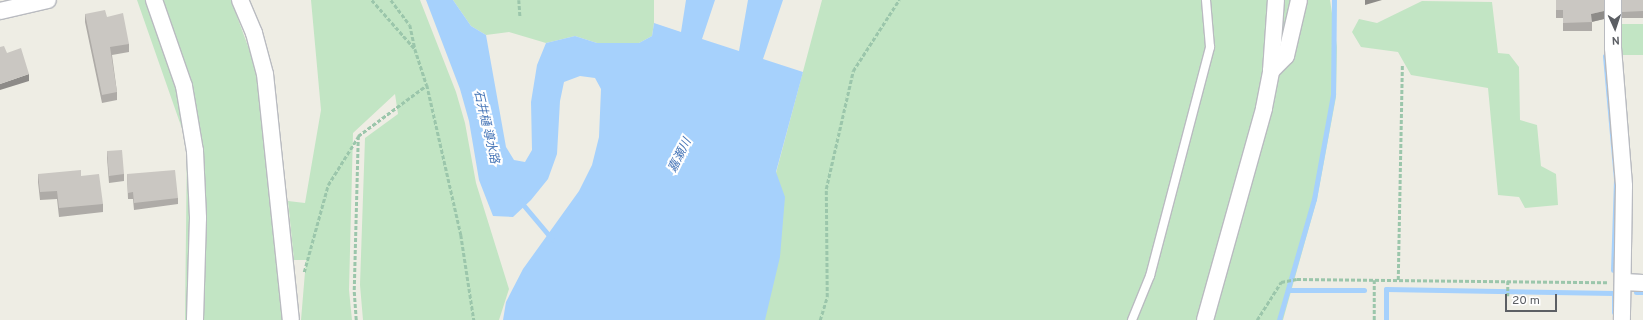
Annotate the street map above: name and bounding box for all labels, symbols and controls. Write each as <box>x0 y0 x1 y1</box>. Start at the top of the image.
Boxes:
north arrow <box>1595 8 1635 48</box>
text: N <box>1611 33 1620 47</box>
water label: 石井樋 導水路 <box>470 89 500 165</box>
water label: 嘉瀬川 <box>666 137 696 175</box>
scale bar <box>1507 286 1559 312</box>
text: 20 m <box>1512 293 1540 309</box>

